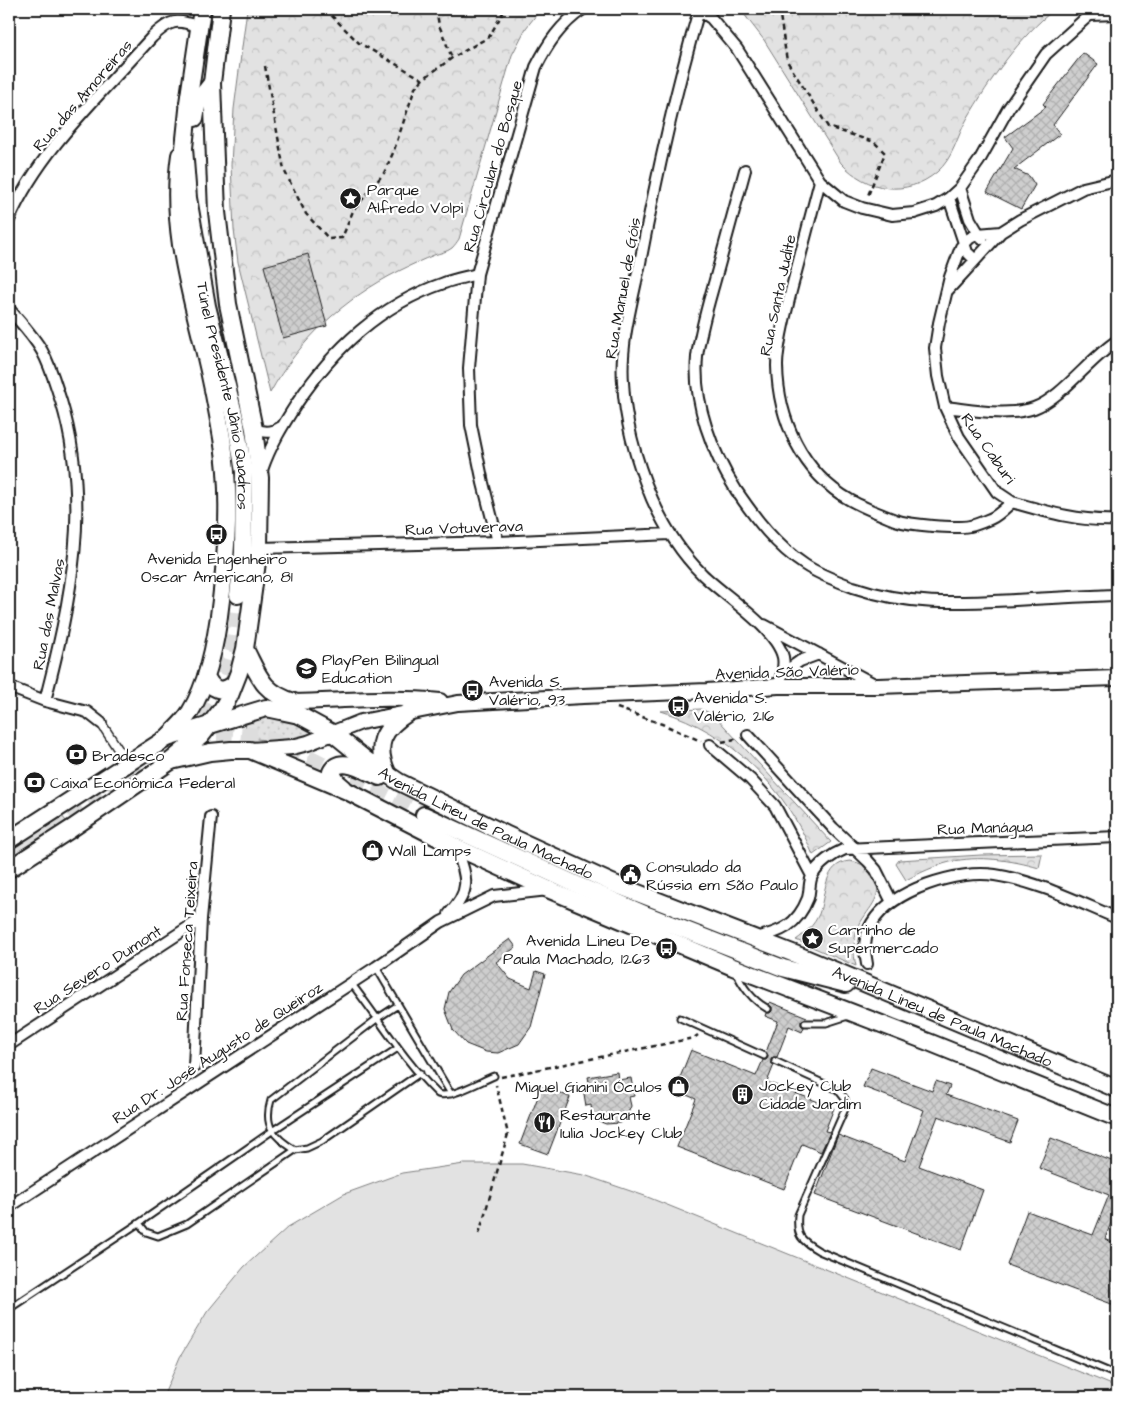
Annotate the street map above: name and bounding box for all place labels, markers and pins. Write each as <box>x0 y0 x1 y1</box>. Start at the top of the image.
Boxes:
place label: Parque Alfredo Volpi <box>367 179 464 219</box>
place icon: Parque Alfredo Volpi <box>339 186 363 210</box>
bus stop icon: Avenida Engenheiro Oscar Americano, 81 <box>205 522 229 546</box>
place label: Avenida Engenheiro Oscar Americano, 81 <box>141 548 293 588</box>
place label: PlayPen Bilingual Education <box>322 649 439 689</box>
school or university icon: PlayPen Bilingual Education <box>294 656 318 680</box>
place label: Avenida S. Valério, 93 <box>489 671 565 711</box>
bus stop icon: Avenida S. Valério, 93 <box>461 678 485 702</box>
place label: Avenida S. Valério, 216 <box>694 687 774 727</box>
bus stop icon: Avenida S. Valério, 216 <box>666 694 690 718</box>
bank icon: Bradesco <box>64 743 88 767</box>
place label: Bradesco <box>92 745 164 767</box>
bank icon: Caixa Econômica Federal <box>22 770 46 794</box>
place label: Caixa Econômica Federal <box>50 772 235 794</box>
shop icon: Wall Lamps <box>360 838 384 862</box>
place label: Wall Lamps <box>388 840 471 862</box>
place label: Consulado da Rússia em São Paulo <box>646 856 798 896</box>
public building icon: Consulado da Rússia em São Paulo <box>618 863 642 887</box>
place label: Carrinho de Supermercado <box>828 919 938 959</box>
place icon: Carrinho de Supermercado <box>800 926 824 950</box>
place label: Avenida Lineu De Paula Machado, 1263 <box>503 930 650 970</box>
bus stop icon: Avenida Lineu De Paula Machado, 1263 <box>654 937 678 961</box>
shop icon: Miguel Gianini Óculos <box>666 1074 690 1098</box>
place label: Jockey Club Cidade Jardim <box>759 1075 861 1115</box>
place label: Miguel Gianini Óculos <box>515 1076 662 1099</box>
building icon: Jockey Club Cidade Jardim <box>731 1082 755 1106</box>
place label: Restaurante Iulia Jockey Club <box>560 1104 682 1145</box>
restaurant icon: Restaurante Iulia Jockey Club <box>532 1111 556 1135</box>

